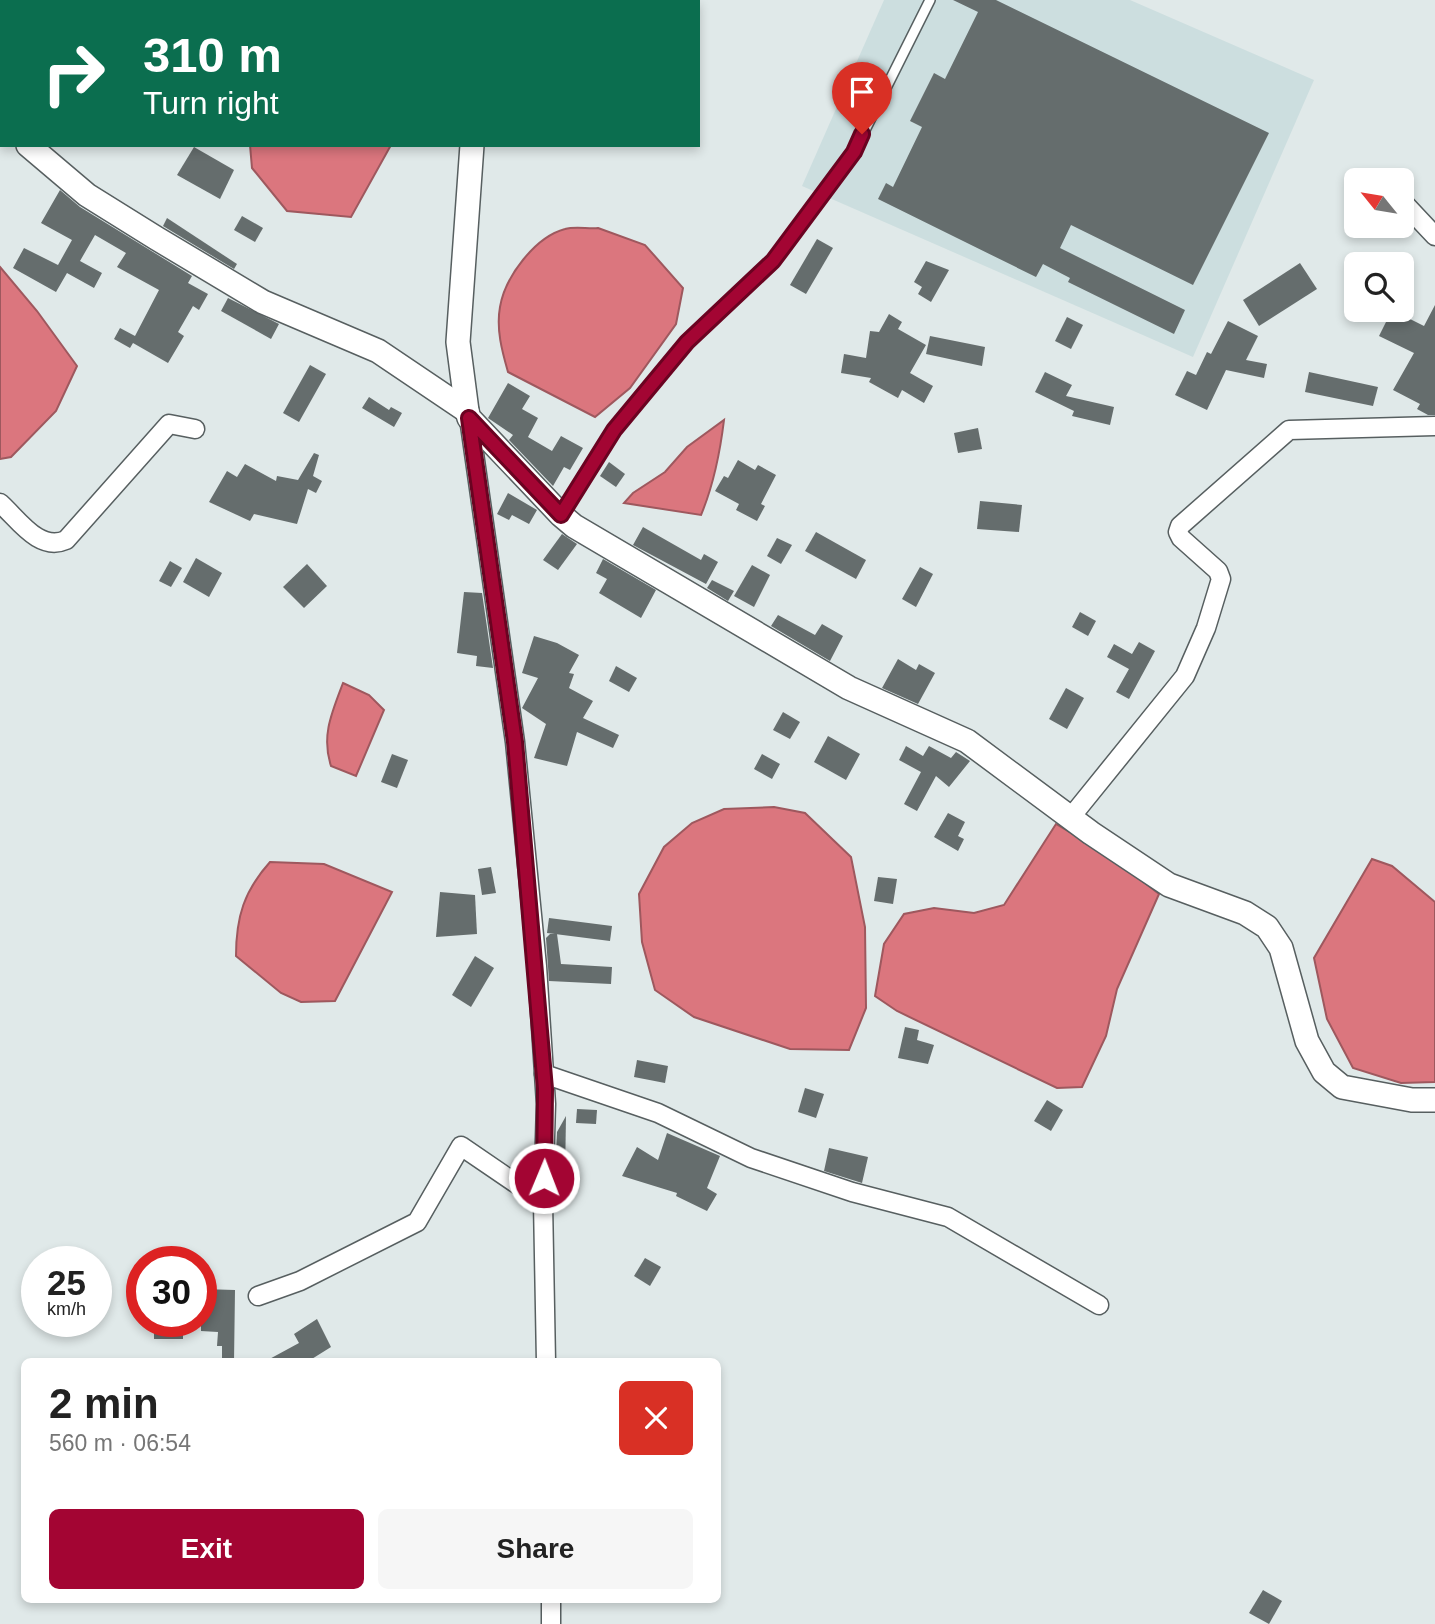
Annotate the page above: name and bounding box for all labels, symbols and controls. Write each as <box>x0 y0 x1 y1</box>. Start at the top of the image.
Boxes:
icon: right <box>28 28 119 119</box>
text: 310 m <box>143 28 282 82</box>
pin <box>832 62 892 134</box>
icon: arrive <box>843 73 881 111</box>
text: Turn right <box>143 85 279 121</box>
north arrow <box>1344 168 1414 238</box>
map controls <box>1344 168 1414 322</box>
button: search <box>1344 252 1414 322</box>
position arrow <box>507 1141 581 1215</box>
speed limit sign: 30 <box>126 1246 217 1337</box>
text: 25 <box>47 1263 86 1302</box>
text: km/h <box>47 1299 86 1319</box>
text: 2 min <box>49 1380 159 1427</box>
button: close <box>619 1381 693 1455</box>
text: 560 m · 06:54 <box>49 1430 191 1456</box>
button: Exit <box>49 1509 364 1589</box>
button: Share <box>378 1509 693 1589</box>

